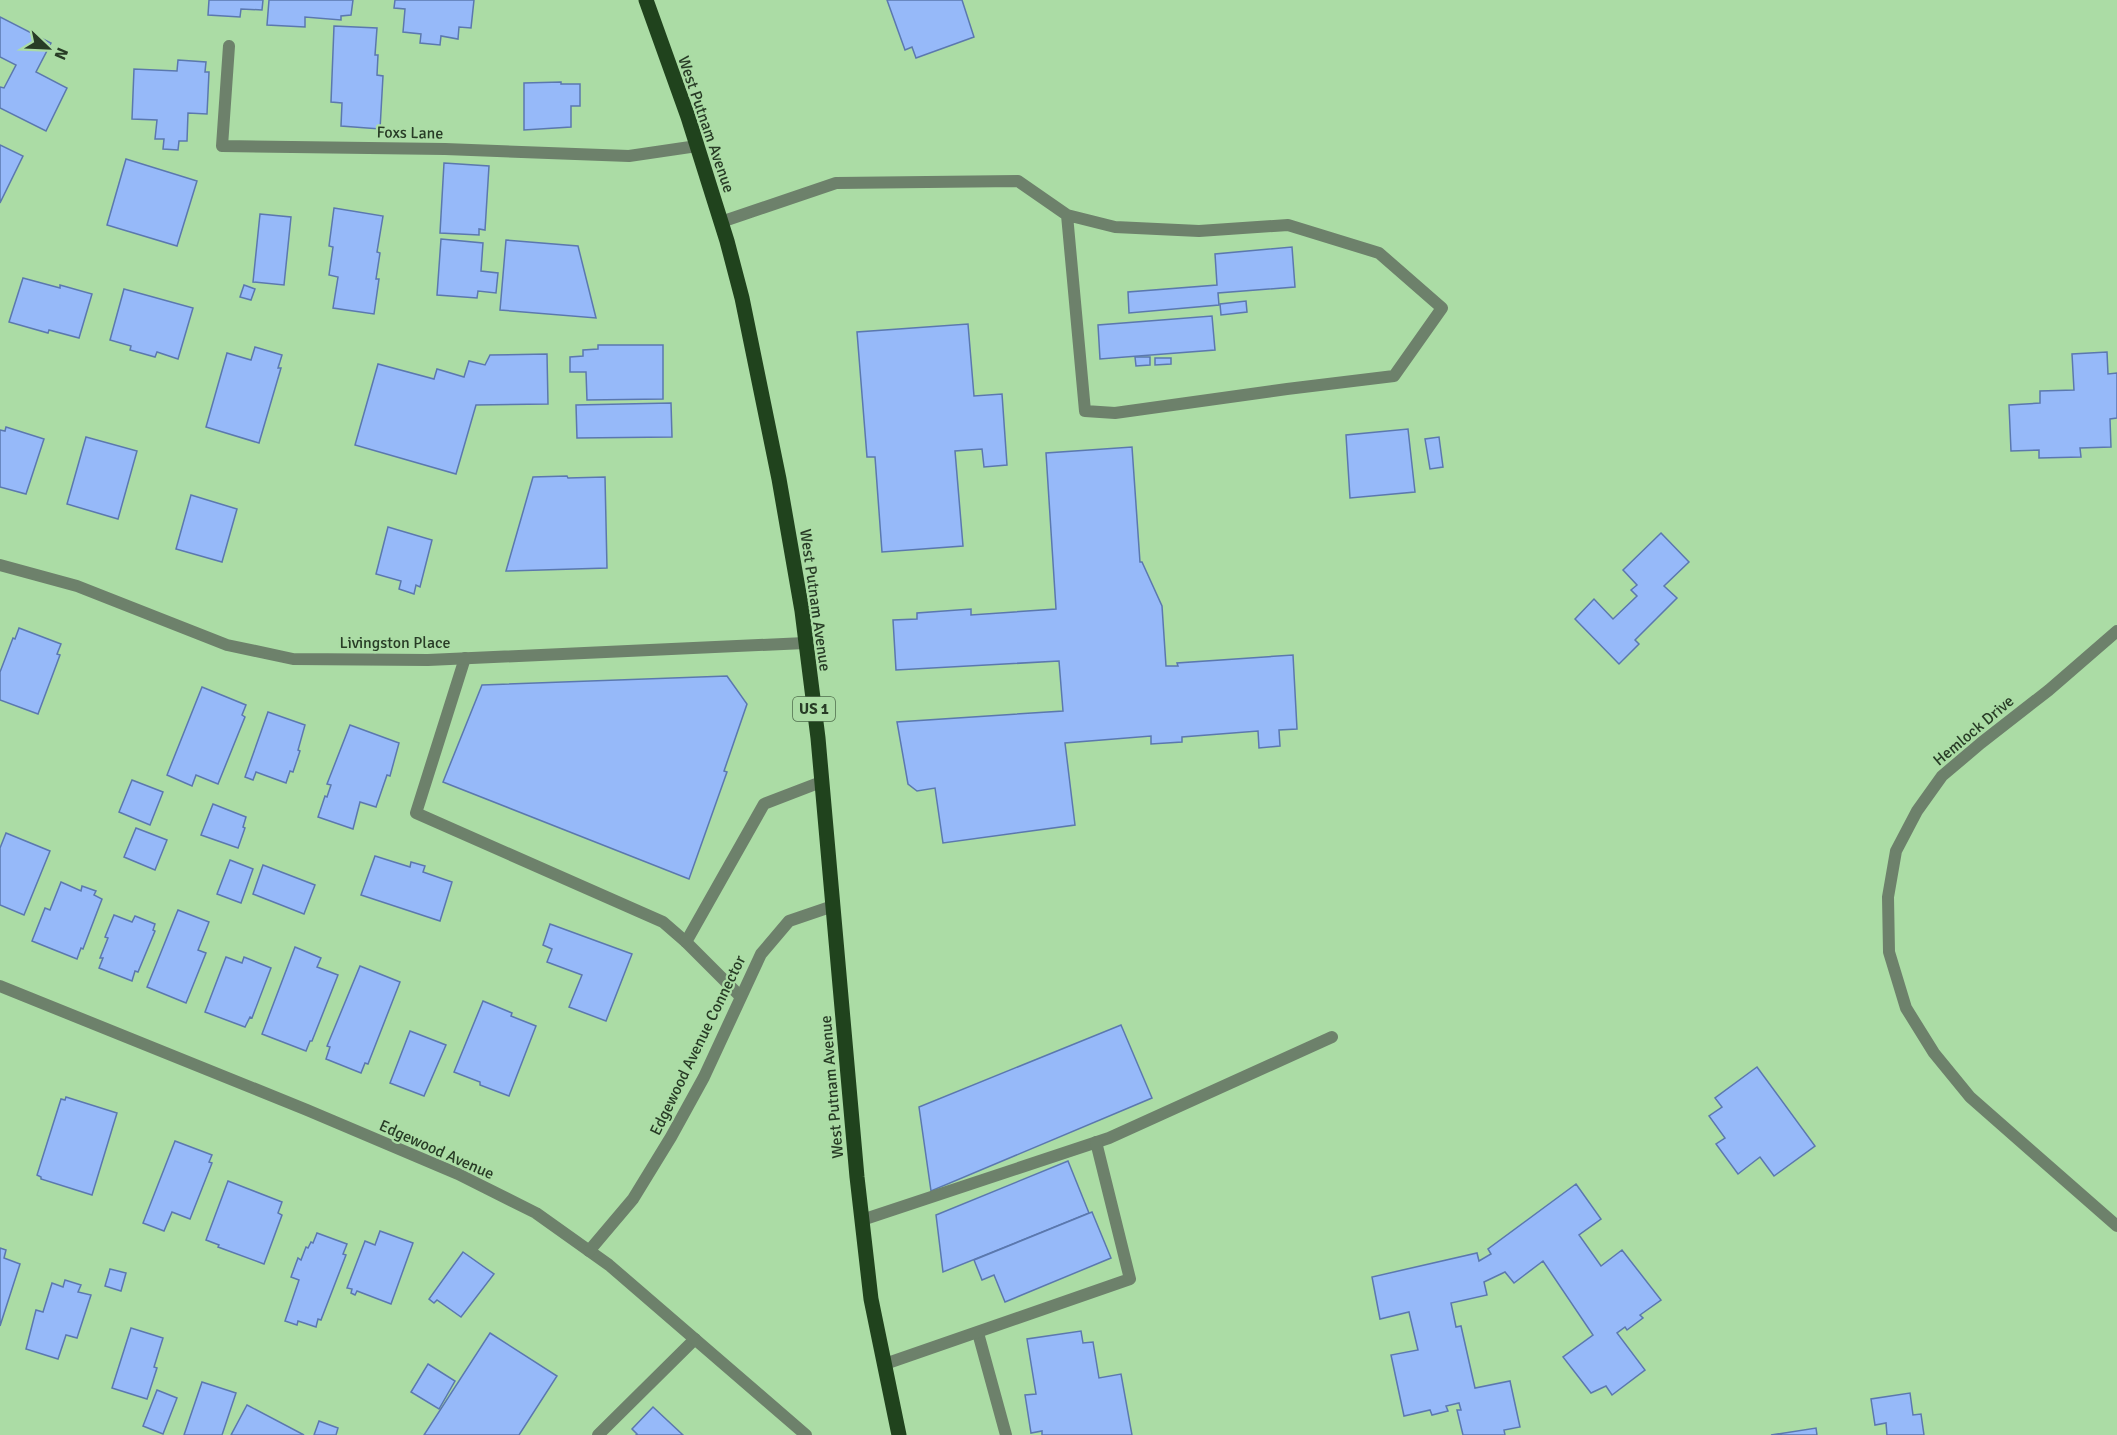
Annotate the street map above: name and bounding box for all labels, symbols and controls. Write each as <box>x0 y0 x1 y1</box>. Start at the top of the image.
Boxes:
north arrow <box>18 18 78 78</box>
text: N <box>50 44 72 63</box>
street label: West Putnam Avenue <box>673 53 739 195</box>
street label: Foxs Lane <box>376 122 444 144</box>
street label: West Putnam Avenue <box>795 528 835 673</box>
street label: Livingston Place <box>339 633 451 653</box>
street label: Hemlock Drive <box>1929 691 2018 770</box>
road number: US 1 <box>793 697 835 721</box>
street label: Edgewood Avenue Connector <box>646 952 750 1139</box>
street label: West Putnam Avenue <box>816 1015 848 1159</box>
street label: Edgewood Avenue <box>376 1116 497 1184</box>

